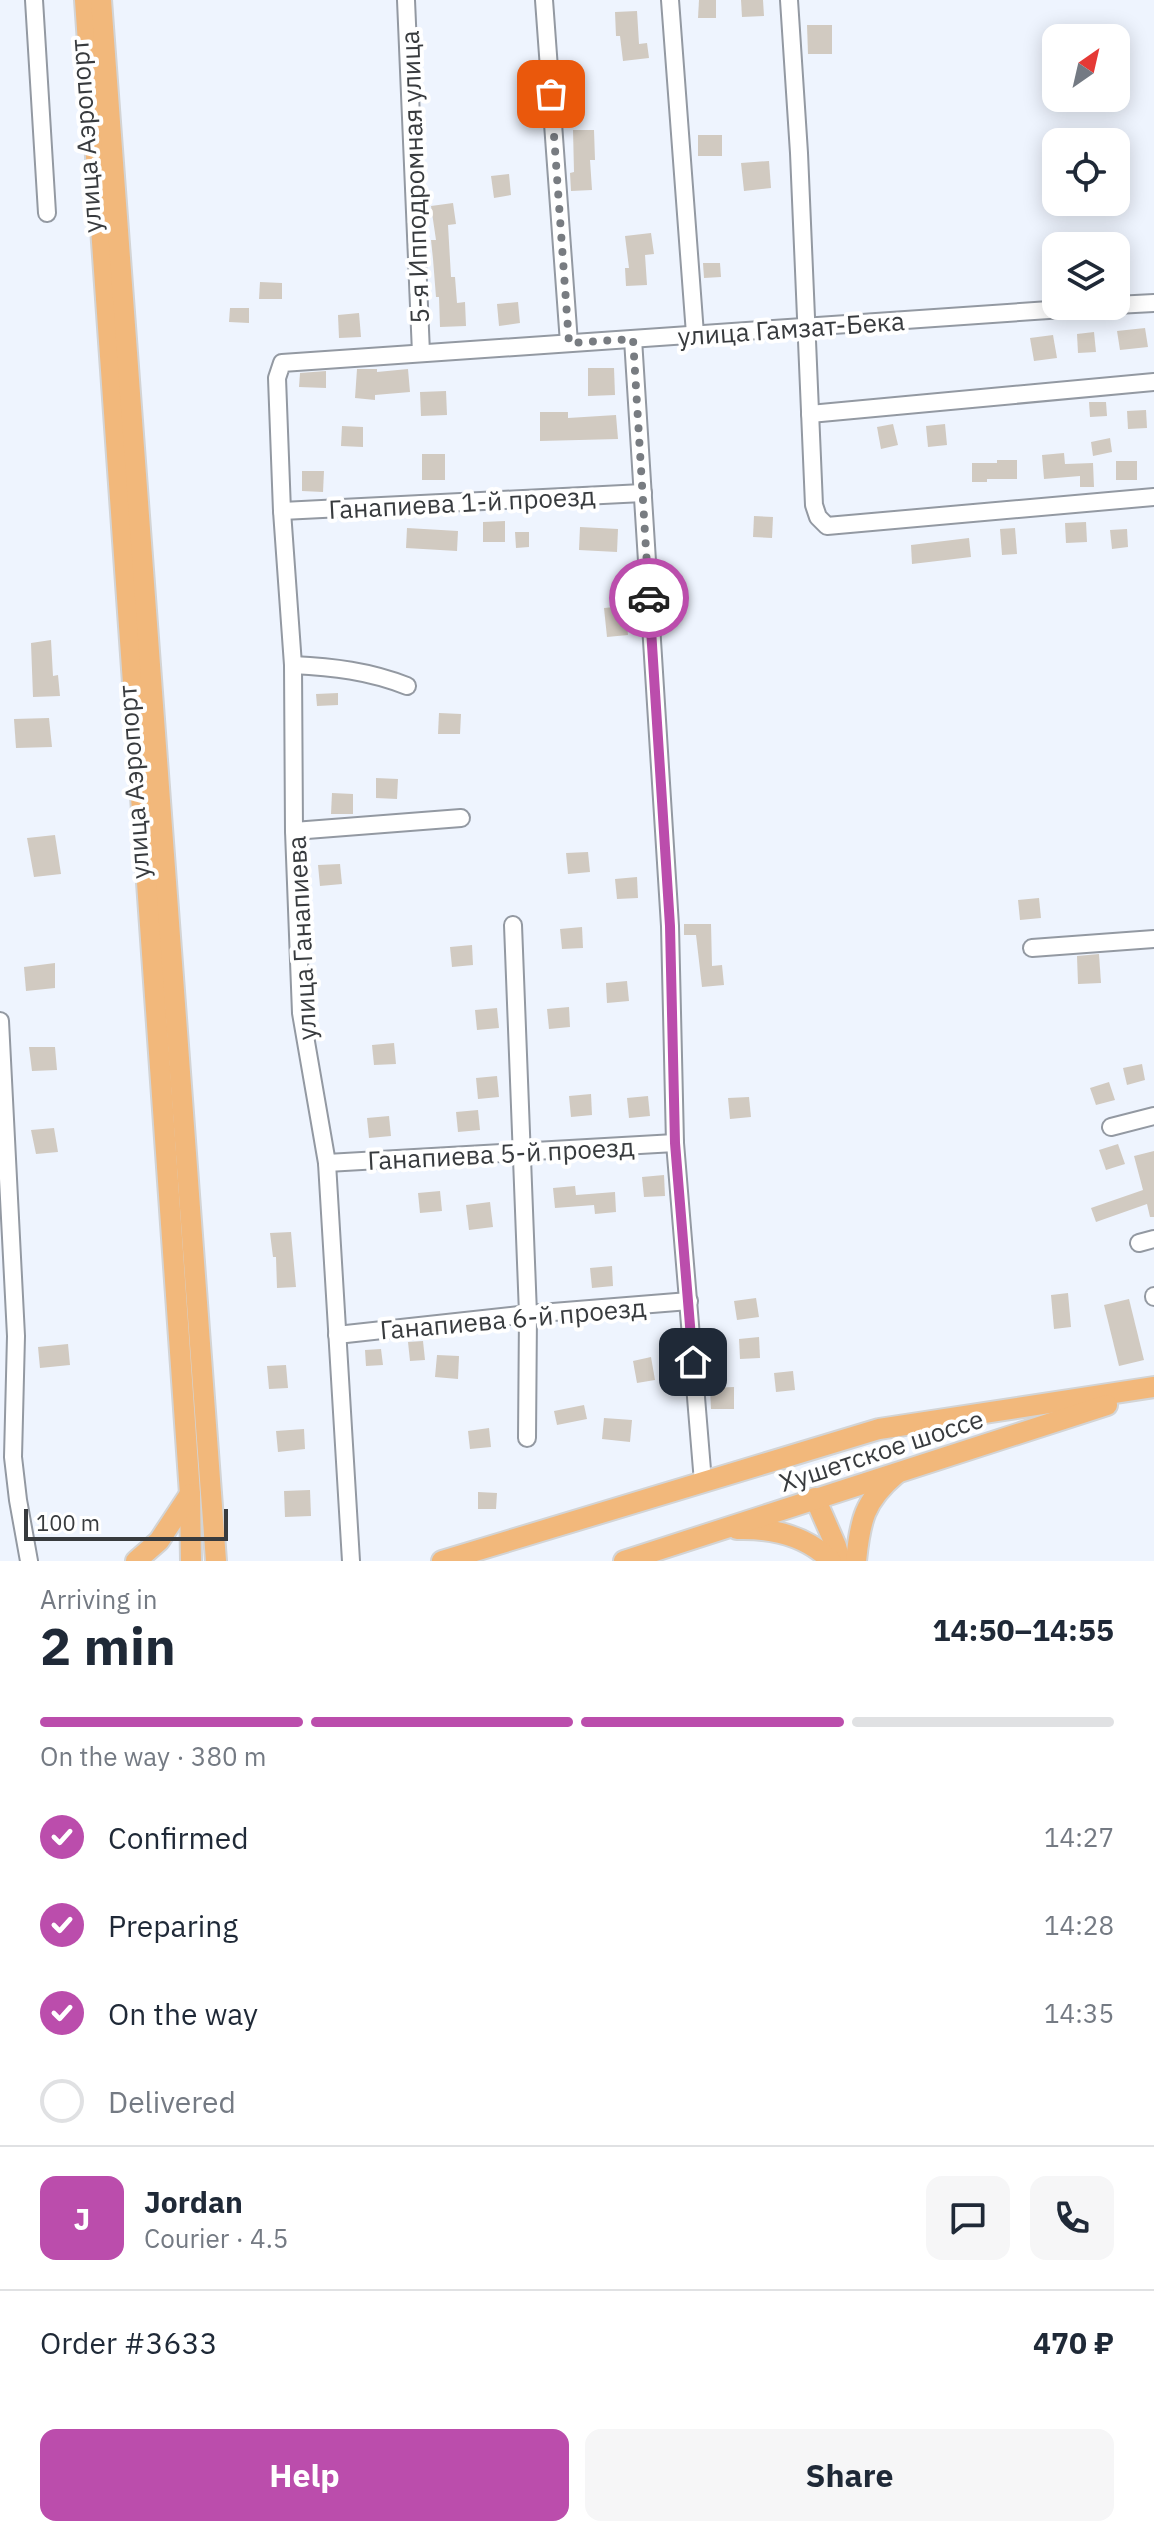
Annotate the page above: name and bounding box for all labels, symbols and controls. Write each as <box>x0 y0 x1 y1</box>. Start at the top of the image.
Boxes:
north arrow <box>1042 24 1130 112</box>
map controls <box>1042 24 1130 320</box>
street label: 5-я Ипподромная улица <box>392 30 436 324</box>
street label: улица Аэропорт <box>61 38 109 234</box>
pin <box>517 60 585 128</box>
icon: bag <box>529 72 573 116</box>
button: locate <box>1042 128 1130 216</box>
button: layers <box>1042 232 1130 320</box>
street label: улица Гамзат-Бека <box>676 303 906 353</box>
street label: Ганапиева 1-й проезд <box>328 478 596 526</box>
courier <box>609 558 689 638</box>
icon: car <box>627 576 671 620</box>
street label: улица Аэропорт <box>109 684 157 880</box>
street label: улица Ганапиева <box>279 835 323 1041</box>
street label: Ганапиева 5-й проезд <box>367 1129 635 1177</box>
street label: Ганапиева 6-й проезд <box>378 1289 648 1347</box>
pin <box>659 1328 727 1396</box>
icon: home <box>671 1340 715 1384</box>
street label: Хушетское шоссе <box>775 1401 987 1499</box>
scale bar <box>24 1505 228 1541</box>
text: 100 m <box>36 1508 100 1537</box>
text: Arriving in <box>40 1582 157 1616</box>
text: 14:50–14:55 <box>933 1610 1114 1649</box>
text: 2 min <box>40 1612 176 1679</box>
text: On the way · 380 m <box>40 1739 266 1773</box>
icon: check <box>40 1815 84 1859</box>
text: Confirmed <box>108 1818 249 1857</box>
text: 14:27 <box>1044 1820 1114 1854</box>
icon: check <box>40 1903 84 1947</box>
text: Preparing <box>108 1906 238 1945</box>
text: 14:28 <box>1044 1908 1114 1942</box>
icon: check <box>40 1991 84 2035</box>
text: On the way <box>108 1994 258 2033</box>
text: 14:35 <box>1044 1996 1114 2030</box>
text: Delivered <box>108 2082 236 2121</box>
button: chat <box>926 2176 1010 2260</box>
button: phone <box>1030 2176 1114 2260</box>
text: Jordan <box>144 2182 243 2221</box>
text: J <box>74 2199 90 2238</box>
text: Courier · 4.5 <box>144 2221 288 2255</box>
text: Order #3633 <box>40 2323 217 2362</box>
text: 470 ₽ <box>1033 2323 1114 2362</box>
button: Help <box>40 2429 569 2521</box>
button: Share <box>585 2429 1114 2521</box>

